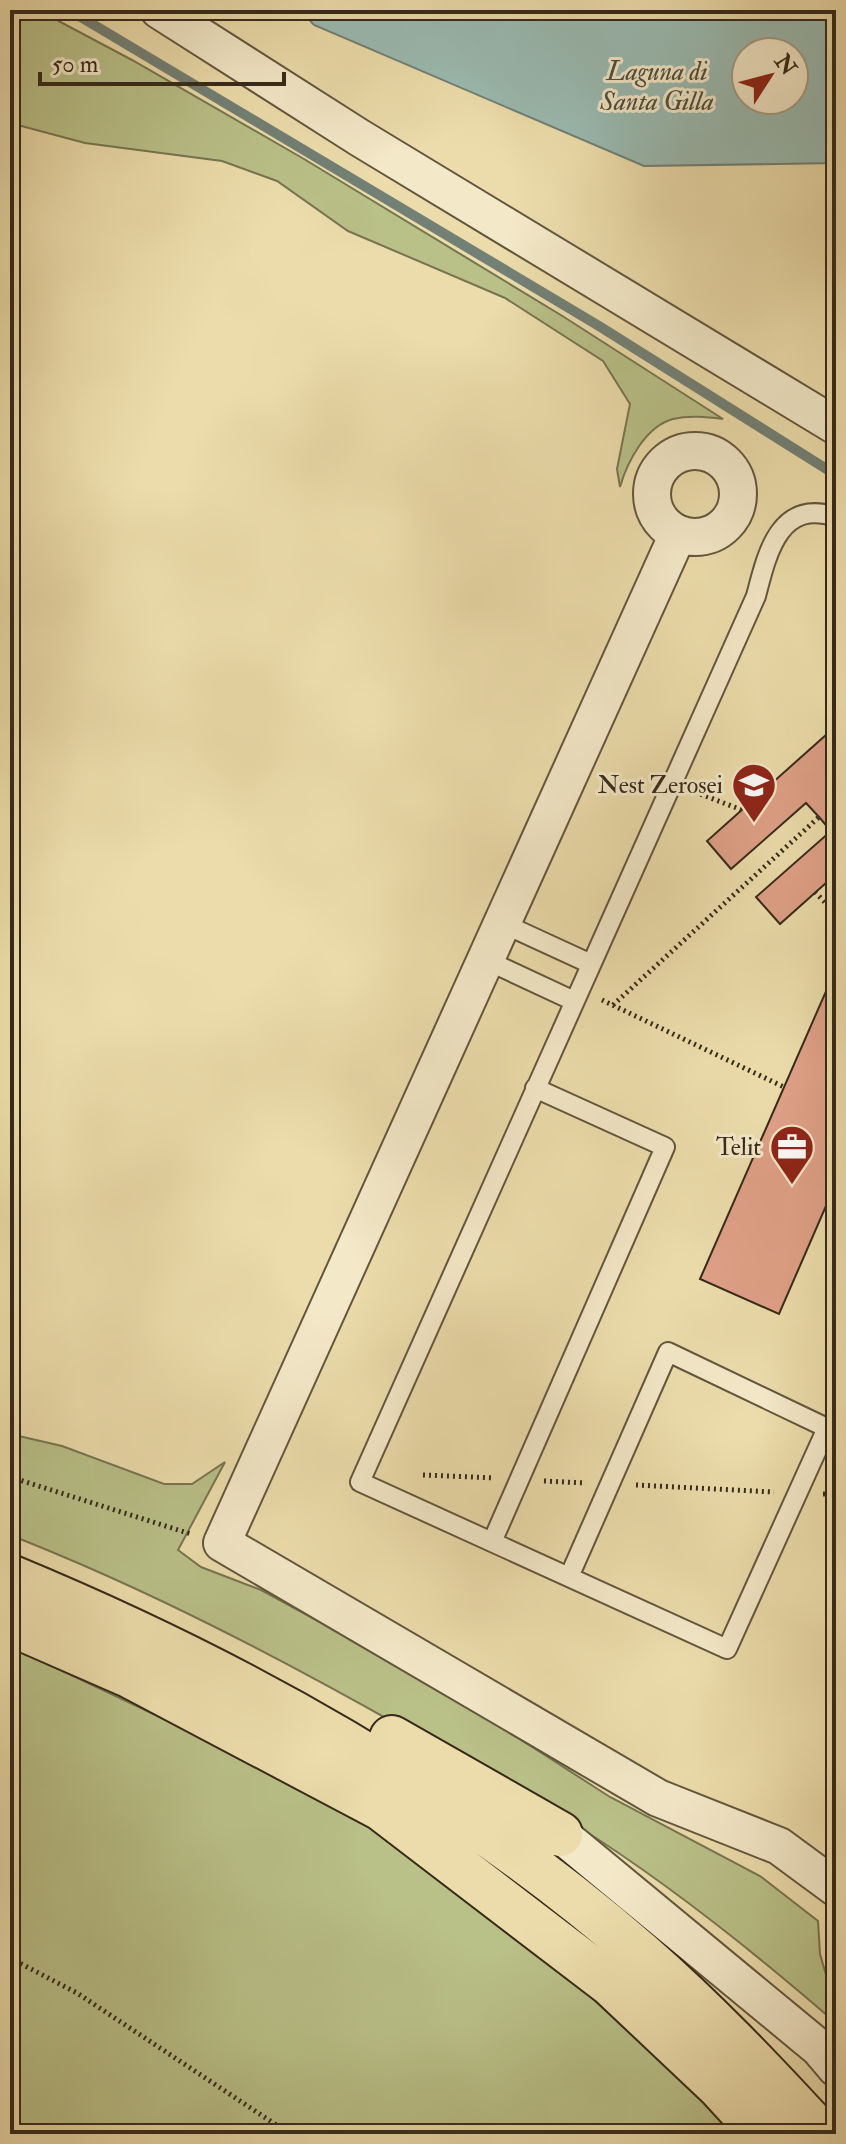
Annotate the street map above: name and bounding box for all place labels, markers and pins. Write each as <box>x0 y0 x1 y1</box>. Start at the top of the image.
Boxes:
school or university icon: Nest Zerosei <box>730 761 778 824</box>
place label: Nest Zerosei <box>598 770 723 801</box>
office icon: Telit <box>768 1123 816 1186</box>
place label: Telit <box>716 1132 761 1163</box>

